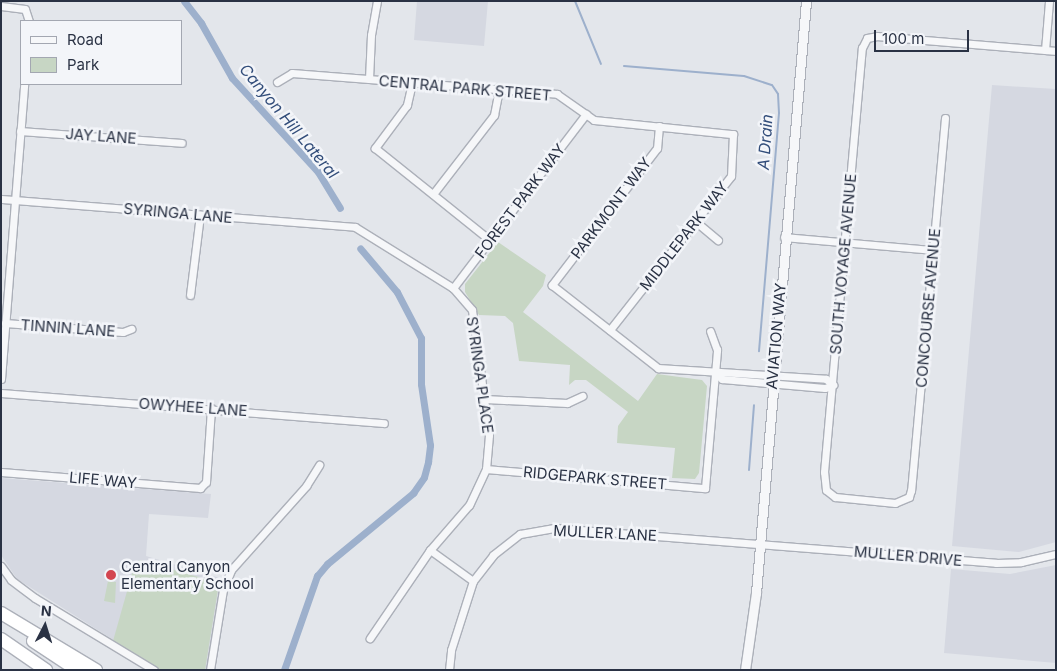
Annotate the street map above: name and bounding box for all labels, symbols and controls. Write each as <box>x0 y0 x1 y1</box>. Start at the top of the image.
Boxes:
legend <box>20 20 182 85</box>
scale bar <box>877 20 972 52</box>
text: 100 m <box>882 29 924 48</box>
text: Road <box>67 30 103 49</box>
text: Park <box>67 55 99 74</box>
water label: Canyon Hill Lateral <box>235 60 343 182</box>
street label: CENTRAL PARK STREET <box>378 71 552 105</box>
water label: A Drain <box>753 113 777 171</box>
street label: JAY LANE <box>65 125 137 147</box>
street label: FOREST PARK WAY <box>471 140 569 262</box>
street label: PARKMONT WAY <box>567 154 655 262</box>
street label: SOUTH VOYAGE AVENUE <box>826 173 860 355</box>
street label: MIDDLEPARK WAY <box>636 178 732 294</box>
street label: SYRINGA LANE <box>123 199 233 227</box>
street label: CONCOURSE AVENUE <box>912 228 944 388</box>
street label: AVIATION WAY <box>762 282 790 390</box>
street label: SYRINGA PLACE <box>463 315 497 435</box>
street label: TINNIN LANE <box>20 316 116 340</box>
street label: OWYHEE LANE <box>138 394 248 420</box>
street label: RIDGEPARK STREET <box>522 463 668 493</box>
street label: LIFE WAY <box>68 468 138 492</box>
street label: MULLER LANE <box>553 521 657 545</box>
street label: MULLER DRIVE <box>853 542 963 570</box>
place label: Central Canyon Elementary School <box>121 557 254 592</box>
marker: Central Canyon Elementary School <box>105 569 117 581</box>
north arrow <box>20 601 70 651</box>
text: N <box>40 602 52 619</box>

